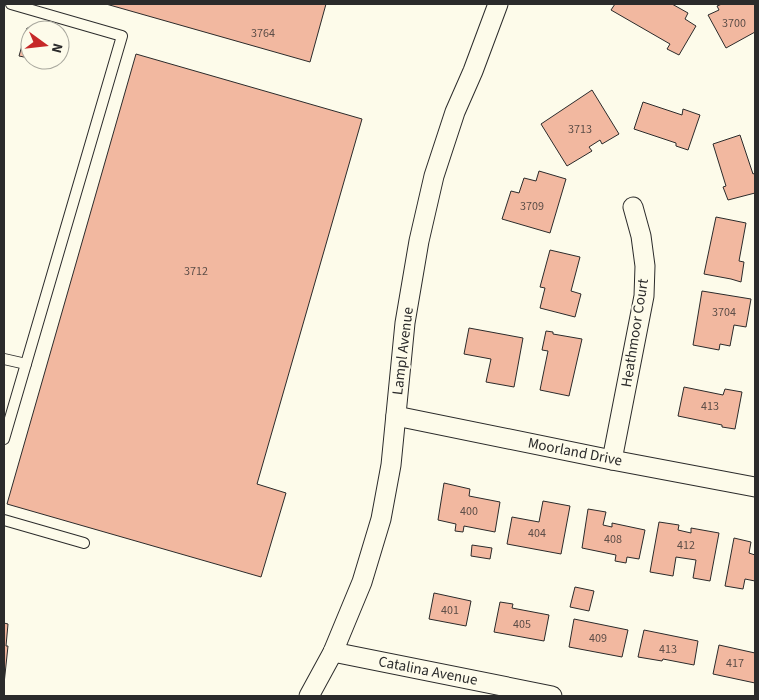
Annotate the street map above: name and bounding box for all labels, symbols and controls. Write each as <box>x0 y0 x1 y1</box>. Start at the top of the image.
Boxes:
house number: 3700 <box>722 15 746 32</box>
north arrow <box>20 20 70 70</box>
house number: 3764 <box>251 25 275 42</box>
text: N <box>46 41 67 55</box>
house number: 3713 <box>568 121 592 138</box>
house number: 3709 <box>520 198 544 215</box>
house number: 3712 <box>184 263 208 280</box>
street label: Heathmoor Court <box>616 277 654 389</box>
house number: 3704 <box>712 304 736 321</box>
street label: Lampl Avenue <box>387 306 419 396</box>
house number: 413 <box>701 398 719 415</box>
street label: Moorland Drive <box>526 433 624 471</box>
house number: 400 <box>460 503 478 520</box>
house number: 404 <box>528 525 546 542</box>
house number: 408 <box>604 531 622 548</box>
house number: 412 <box>677 537 695 554</box>
house number: 401 <box>441 602 459 619</box>
house number: 405 <box>513 616 531 633</box>
house number: 409 <box>589 630 607 647</box>
house number: 413 <box>659 641 677 658</box>
street label: Catalina Avenue <box>377 651 479 691</box>
house number: 417 <box>726 655 744 672</box>

